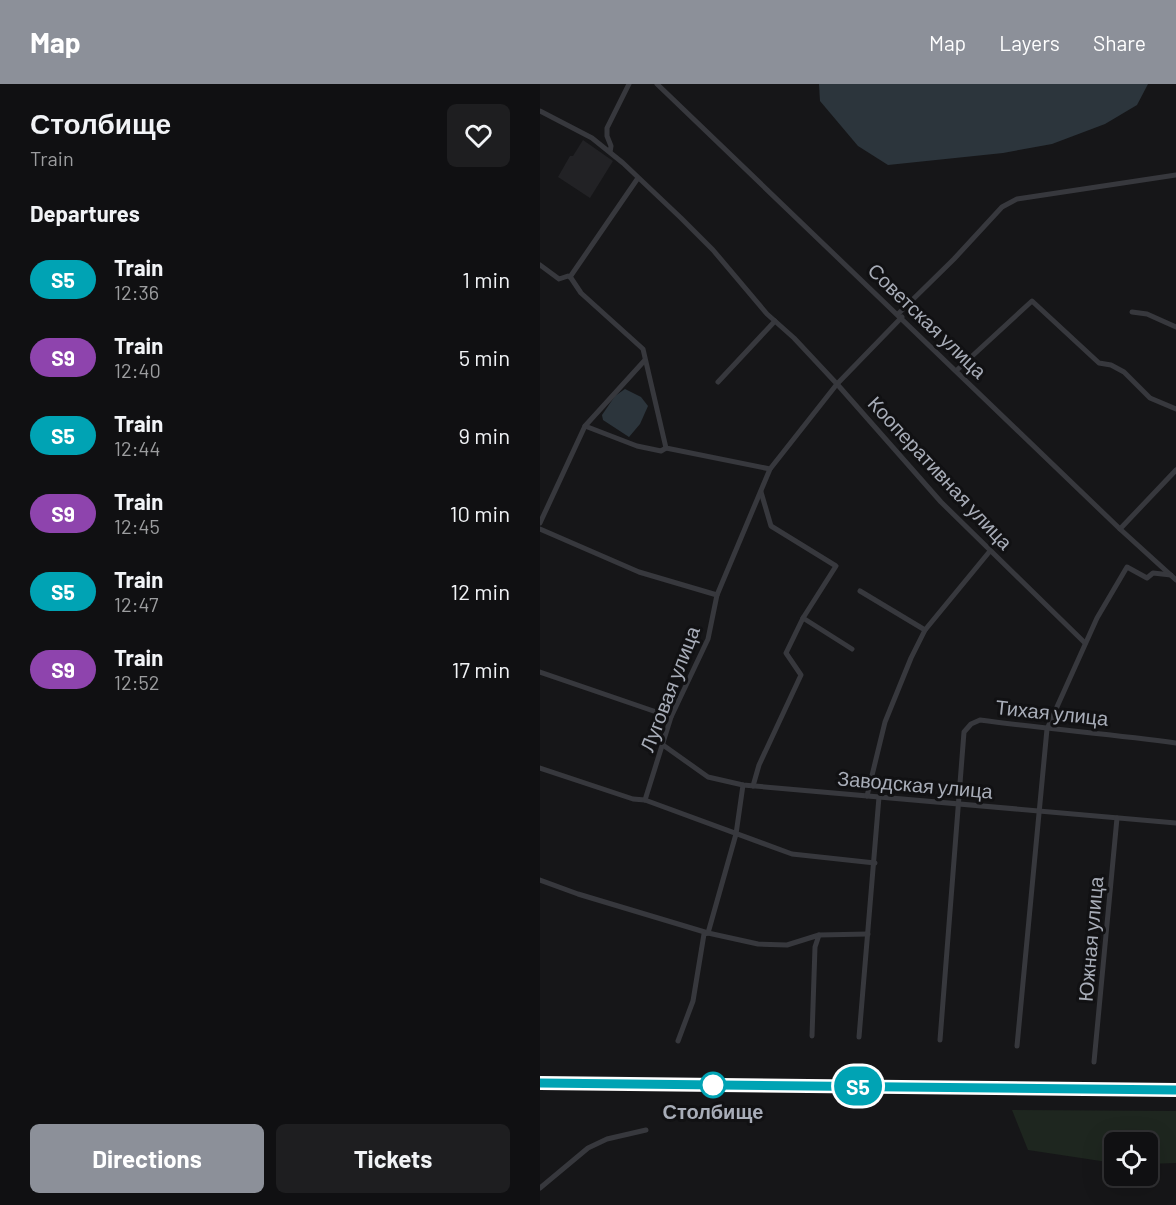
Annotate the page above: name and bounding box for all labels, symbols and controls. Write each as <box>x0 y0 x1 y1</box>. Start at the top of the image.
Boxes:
text: Map <box>30 25 81 59</box>
text: Map <box>929 30 966 55</box>
text: Layers <box>999 30 1060 55</box>
text: Share <box>1093 30 1146 55</box>
button: heart <box>447 104 510 167</box>
text: Столбище <box>30 106 171 140</box>
text: Train <box>30 146 74 170</box>
text: Departures <box>30 200 140 226</box>
text: Train <box>114 254 163 280</box>
street label: Советская улица <box>863 258 993 384</box>
text: 1 min <box>462 266 510 292</box>
text: S5 <box>51 267 75 292</box>
text: 12:36 <box>114 280 159 304</box>
text: Train <box>114 332 163 358</box>
text: 5 min <box>459 344 510 370</box>
text: S9 <box>51 345 75 370</box>
text: 12:40 <box>114 358 161 382</box>
street label: Кооперативная улица <box>864 391 1019 554</box>
text: Train <box>114 410 163 436</box>
text: 9 min <box>458 422 510 448</box>
text: S5 <box>51 423 75 448</box>
text: 12:44 <box>114 436 161 460</box>
text: Train <box>114 488 163 514</box>
text: 10 min <box>450 500 510 526</box>
text: S9 <box>51 501 75 526</box>
text: 12:45 <box>114 514 160 538</box>
text: Train <box>114 566 163 592</box>
text: 12 min <box>450 578 510 604</box>
text: S5 <box>51 579 75 604</box>
text: 12:47 <box>114 592 158 616</box>
street label: Луговая улица <box>634 622 704 755</box>
text: Train <box>114 644 163 670</box>
text: 17 min <box>452 656 510 682</box>
text: S9 <box>51 657 75 682</box>
text: 12:52 <box>114 670 160 694</box>
street label: Тихая улица <box>995 694 1111 730</box>
street label: Заводская улица <box>836 765 995 803</box>
street label: Южная улица <box>1073 874 1108 1003</box>
line badge: S5 <box>831 1066 885 1106</box>
marker: Столбище <box>700 1072 726 1098</box>
text: S5 <box>846 1074 870 1099</box>
place label: Столбище <box>663 1099 763 1123</box>
button: Directions <box>30 1124 264 1193</box>
button: Tickets <box>276 1124 510 1193</box>
map controls <box>1104 1132 1158 1186</box>
button: locate <box>1104 1132 1158 1186</box>

